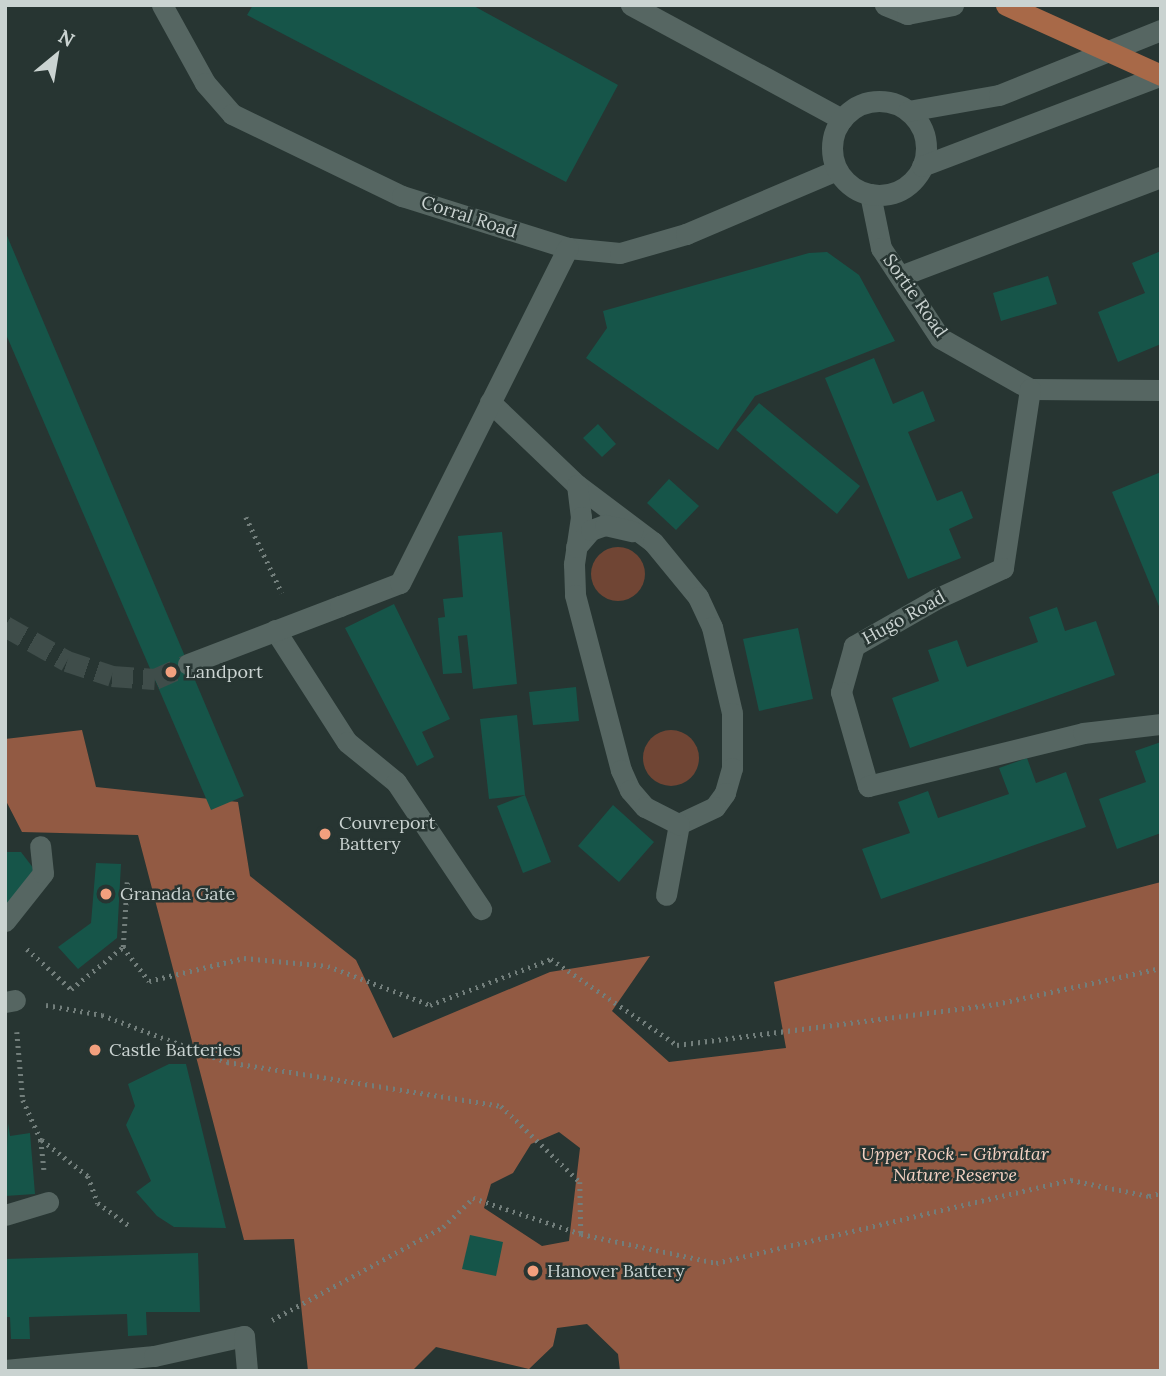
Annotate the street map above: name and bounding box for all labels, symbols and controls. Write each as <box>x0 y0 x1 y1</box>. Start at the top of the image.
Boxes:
north arrow <box>21 21 91 91</box>
text: N <box>54 24 79 52</box>
street label: Corral Road <box>418 191 520 243</box>
street label: Sortie Road <box>878 250 952 342</box>
street label: Hugo Road <box>859 586 949 650</box>
place label: Landport <box>185 661 263 683</box>
marker: Landport <box>163 664 179 680</box>
place label: Couvreport Battery <box>339 813 435 856</box>
marker: Couvreport Battery <box>317 826 333 842</box>
place label: Granada Gate <box>120 883 235 905</box>
marker: Granada Gate <box>98 886 114 902</box>
place label: Castle Batteries <box>109 1039 241 1061</box>
marker: Castle Batteries <box>87 1042 103 1058</box>
park label: Upper Rock - Gibraltar Nature Reserve <box>861 1144 1049 1186</box>
place label: Hanover Battery <box>547 1260 685 1282</box>
marker: Hanover Battery <box>525 1263 541 1279</box>

